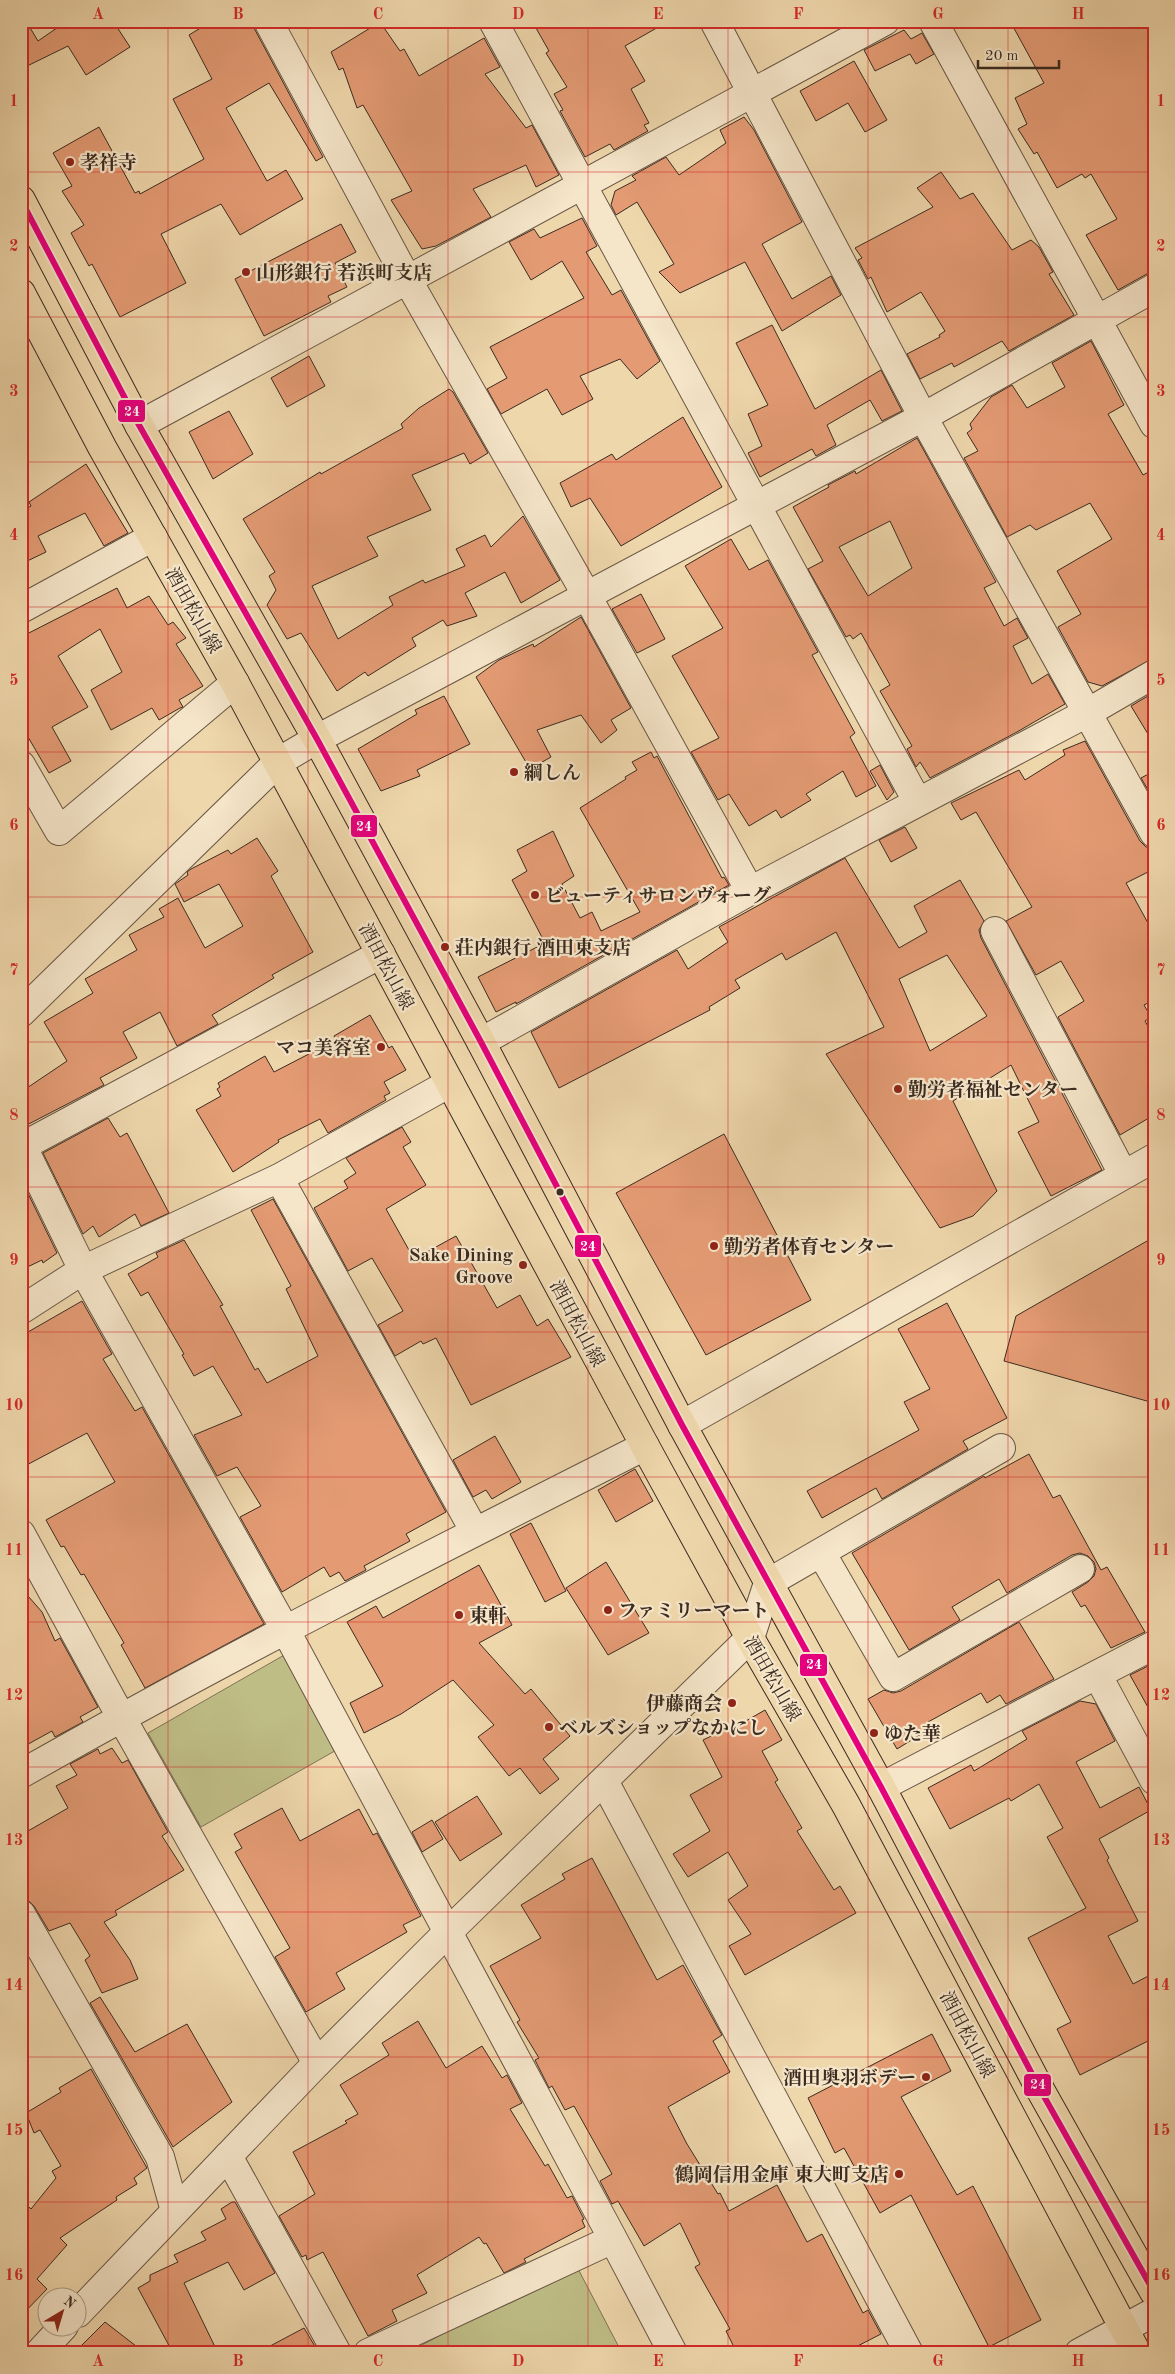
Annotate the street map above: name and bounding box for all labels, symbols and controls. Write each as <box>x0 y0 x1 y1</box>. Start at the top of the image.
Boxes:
text: A <box>92 7 104 23</box>
text: B <box>232 7 244 23</box>
text: C <box>373 7 383 23</box>
text: D <box>512 7 524 23</box>
text: E <box>652 7 664 23</box>
text: F <box>793 7 804 23</box>
text: G <box>932 7 944 23</box>
text: H <box>1071 7 1085 23</box>
scale bar <box>978 38 1059 70</box>
text: 20 m <box>985 49 1019 64</box>
text: 1 <box>9 94 19 110</box>
text: 1 <box>1156 94 1166 110</box>
place label: 孝祥寺 <box>80 152 137 174</box>
marker: 孝祥寺 <box>64 156 76 168</box>
text: 2 <box>9 239 19 255</box>
text: 2 <box>1156 239 1166 255</box>
place label: 山形銀行 若浜町支店 <box>256 262 432 284</box>
marker: 山形銀行 若浜町支店 <box>240 266 252 278</box>
text: 3 <box>9 384 19 400</box>
text: 3 <box>1156 384 1166 400</box>
line badge: 24 <box>117 399 146 423</box>
text: 24 <box>124 405 140 419</box>
text: 4 <box>9 528 19 544</box>
text: 4 <box>1156 528 1166 544</box>
street label: 酒田松山線 <box>160 564 225 657</box>
text: 5 <box>9 673 19 689</box>
text: 5 <box>1156 673 1166 689</box>
place label: 綱しん <box>524 762 581 784</box>
marker: 綱しん <box>508 766 520 778</box>
line badge: 24 <box>350 814 378 838</box>
text: 6 <box>9 818 19 834</box>
text: 6 <box>1156 818 1166 834</box>
text: 24 <box>356 820 372 834</box>
place label: ビューティサロンヴォーグ <box>545 885 772 907</box>
marker: ビューティサロンヴォーグ <box>529 889 541 901</box>
street label: 酒田松山線 <box>354 920 417 1014</box>
place label: 荘内銀行 酒田東支店 <box>455 937 631 959</box>
marker: 荘内銀行 酒田東支店 <box>439 941 451 953</box>
text: 7 <box>9 963 19 979</box>
text: 7 <box>1156 963 1166 979</box>
place label: マコ美容室 <box>276 1037 371 1059</box>
marker: マコ美容室 <box>375 1041 387 1053</box>
place label: 勤労者福祉センター <box>908 1079 1078 1101</box>
marker: 勤労者福祉センター <box>892 1083 904 1095</box>
text: 8 <box>9 1108 19 1124</box>
text: 8 <box>1156 1108 1166 1124</box>
unlabelled marker <box>555 1187 565 1197</box>
line badge: 24 <box>574 1234 602 1258</box>
place label: 勤労者体育センター <box>724 1236 894 1258</box>
text: 24 <box>580 1240 596 1254</box>
marker: 勤労者体育センター <box>708 1240 720 1252</box>
place label: Sake Dining Groove <box>409 1247 513 1288</box>
text: 9 <box>9 1253 19 1269</box>
text: 9 <box>1156 1253 1166 1269</box>
marker: Sake Dining Groove <box>517 1259 529 1271</box>
street label: 酒田松山線 <box>545 1277 608 1371</box>
text: 10 <box>5 1398 23 1414</box>
text: 10 <box>1152 1398 1170 1414</box>
text: 11 <box>5 1543 23 1559</box>
text: 11 <box>1152 1543 1170 1559</box>
place label: ファミリーマート <box>618 1601 770 1622</box>
marker: ファミリーマート <box>602 1604 614 1616</box>
place label: 東軒 <box>469 1605 507 1627</box>
marker: 東軒 <box>453 1609 465 1621</box>
street label: 酒田松山線 <box>739 1632 805 1725</box>
line badge: 24 <box>799 1653 828 1677</box>
text: 24 <box>806 1658 822 1672</box>
text: 12 <box>5 1688 23 1704</box>
text: 12 <box>1152 1688 1170 1704</box>
place label: 伊藤商会 <box>646 1693 722 1715</box>
marker: 伊藤商会 <box>726 1697 738 1709</box>
place label: ベルズショップなかにし <box>559 1718 767 1739</box>
marker: ベルズショップなかにし <box>543 1721 555 1733</box>
place label: ゆた華 <box>884 1723 941 1745</box>
marker: ゆた華 <box>868 1727 880 1739</box>
text: 13 <box>5 1833 23 1849</box>
text: 13 <box>1152 1833 1170 1849</box>
text: 14 <box>5 1978 23 1994</box>
text: 14 <box>1152 1978 1170 1994</box>
street label: 酒田松山線 <box>935 1988 998 2082</box>
place label: 酒田奥羽ボデー <box>783 2067 916 2089</box>
marker: 酒田奥羽ボデー <box>920 2071 932 2083</box>
line badge: 24 <box>1023 2073 1052 2097</box>
text: 24 <box>1030 2078 1046 2092</box>
text: 15 <box>5 2123 23 2139</box>
text: 15 <box>1152 2123 1170 2139</box>
place label: 鶴岡信用金庫 東大町支店 <box>675 2164 889 2186</box>
marker: 鶴岡信用金庫 東大町支店 <box>893 2168 905 2180</box>
text: 16 <box>5 2268 23 2284</box>
text: 16 <box>1152 2268 1170 2284</box>
north arrow <box>38 2286 88 2336</box>
text: N <box>61 2294 78 2312</box>
text: A <box>92 2354 104 2370</box>
text: B <box>232 2354 244 2370</box>
text: C <box>373 2354 383 2370</box>
text: D <box>512 2354 524 2370</box>
text: E <box>652 2354 664 2370</box>
text: F <box>793 2354 804 2370</box>
text: G <box>932 2354 944 2370</box>
text: H <box>1071 2354 1085 2370</box>

